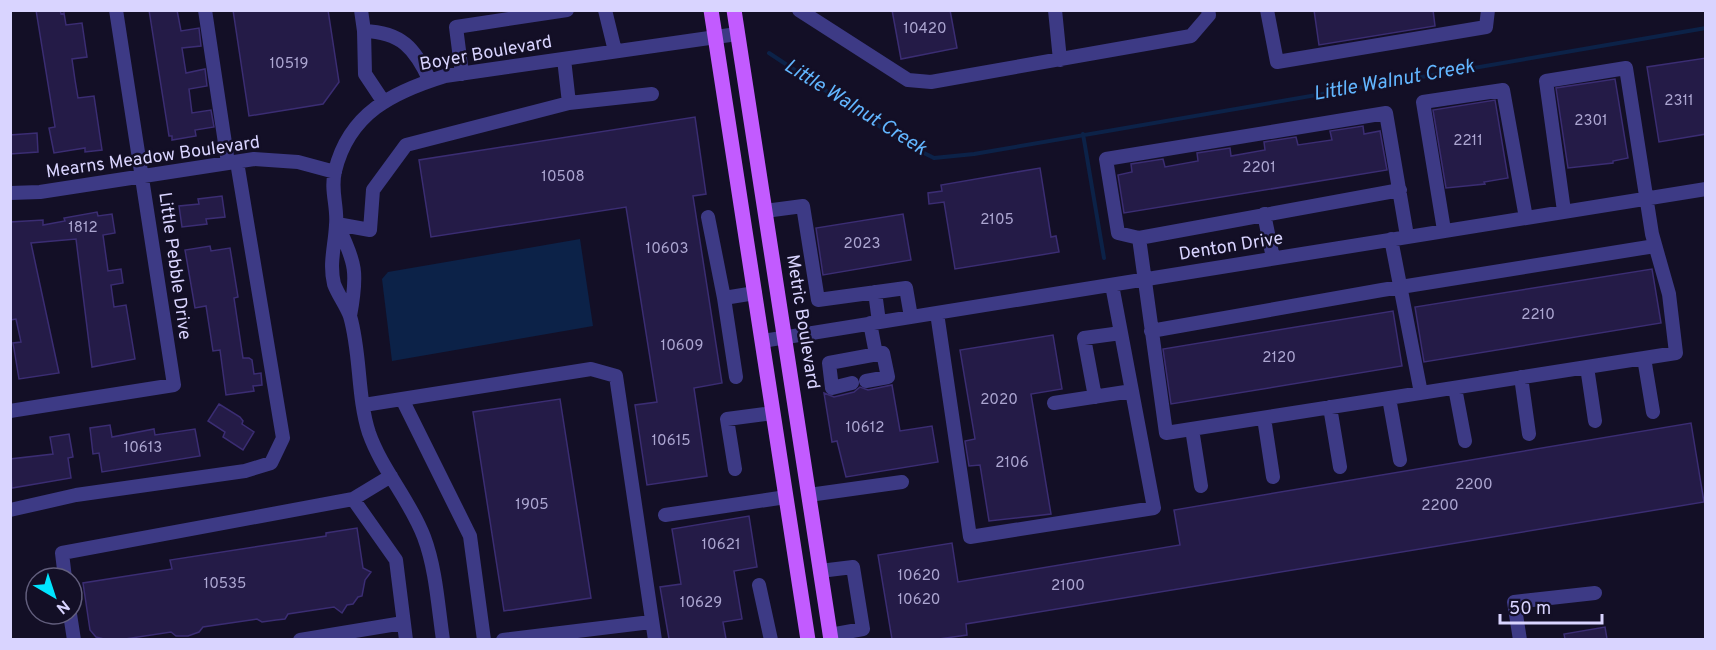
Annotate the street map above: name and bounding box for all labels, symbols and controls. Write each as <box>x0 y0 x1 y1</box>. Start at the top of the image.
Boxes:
house number: 10420 <box>903 20 947 39</box>
street label: Boyer Boulevard <box>418 31 554 77</box>
water label: Little Walnut Creek <box>779 54 932 163</box>
water label: Little Walnut Creek <box>1311 54 1478 108</box>
house number: 10519 <box>269 55 309 74</box>
house number: 2311 <box>1664 92 1694 111</box>
house number: 2301 <box>1574 112 1608 131</box>
street label: Mearns Meadow Boulevard <box>45 132 261 184</box>
house number: 2211 <box>1453 132 1483 151</box>
house number: 2201 <box>1242 159 1276 178</box>
house number: 10508 <box>541 168 585 187</box>
street label: Little Pebble Drive <box>152 191 196 341</box>
house number: 2105 <box>980 211 1014 230</box>
house number: 1812 <box>68 219 98 238</box>
street label: Denton Drive <box>1177 227 1285 267</box>
house number: 2023 <box>843 235 881 254</box>
house number: 10603 <box>646 240 688 259</box>
street label: Metric Boulevard <box>780 253 824 391</box>
house number: 2210 <box>1521 306 1555 325</box>
house number: 10609 <box>661 337 703 356</box>
house number: 2120 <box>1262 349 1296 368</box>
house number: 2020 <box>980 391 1018 410</box>
house number: 10612 <box>846 419 884 438</box>
house number: 10615 <box>651 432 691 451</box>
house number: 10613 <box>124 439 162 458</box>
house number: 2106 <box>995 454 1029 473</box>
house number: 2200 <box>1455 476 1493 495</box>
house number: 1905 <box>515 496 549 515</box>
house number: 2200 <box>1421 497 1459 516</box>
house number: 10621 <box>702 536 740 555</box>
north arrow <box>24 566 84 626</box>
house number: 10620 <box>898 567 941 586</box>
house number: 10535 <box>204 575 246 594</box>
house number: 2100 <box>1051 577 1085 596</box>
scale bar <box>1500 587 1602 625</box>
house number: 10620 <box>898 591 941 610</box>
house number: 10629 <box>680 594 722 613</box>
text: N <box>51 595 73 617</box>
text: 50 m <box>1509 598 1551 621</box>

